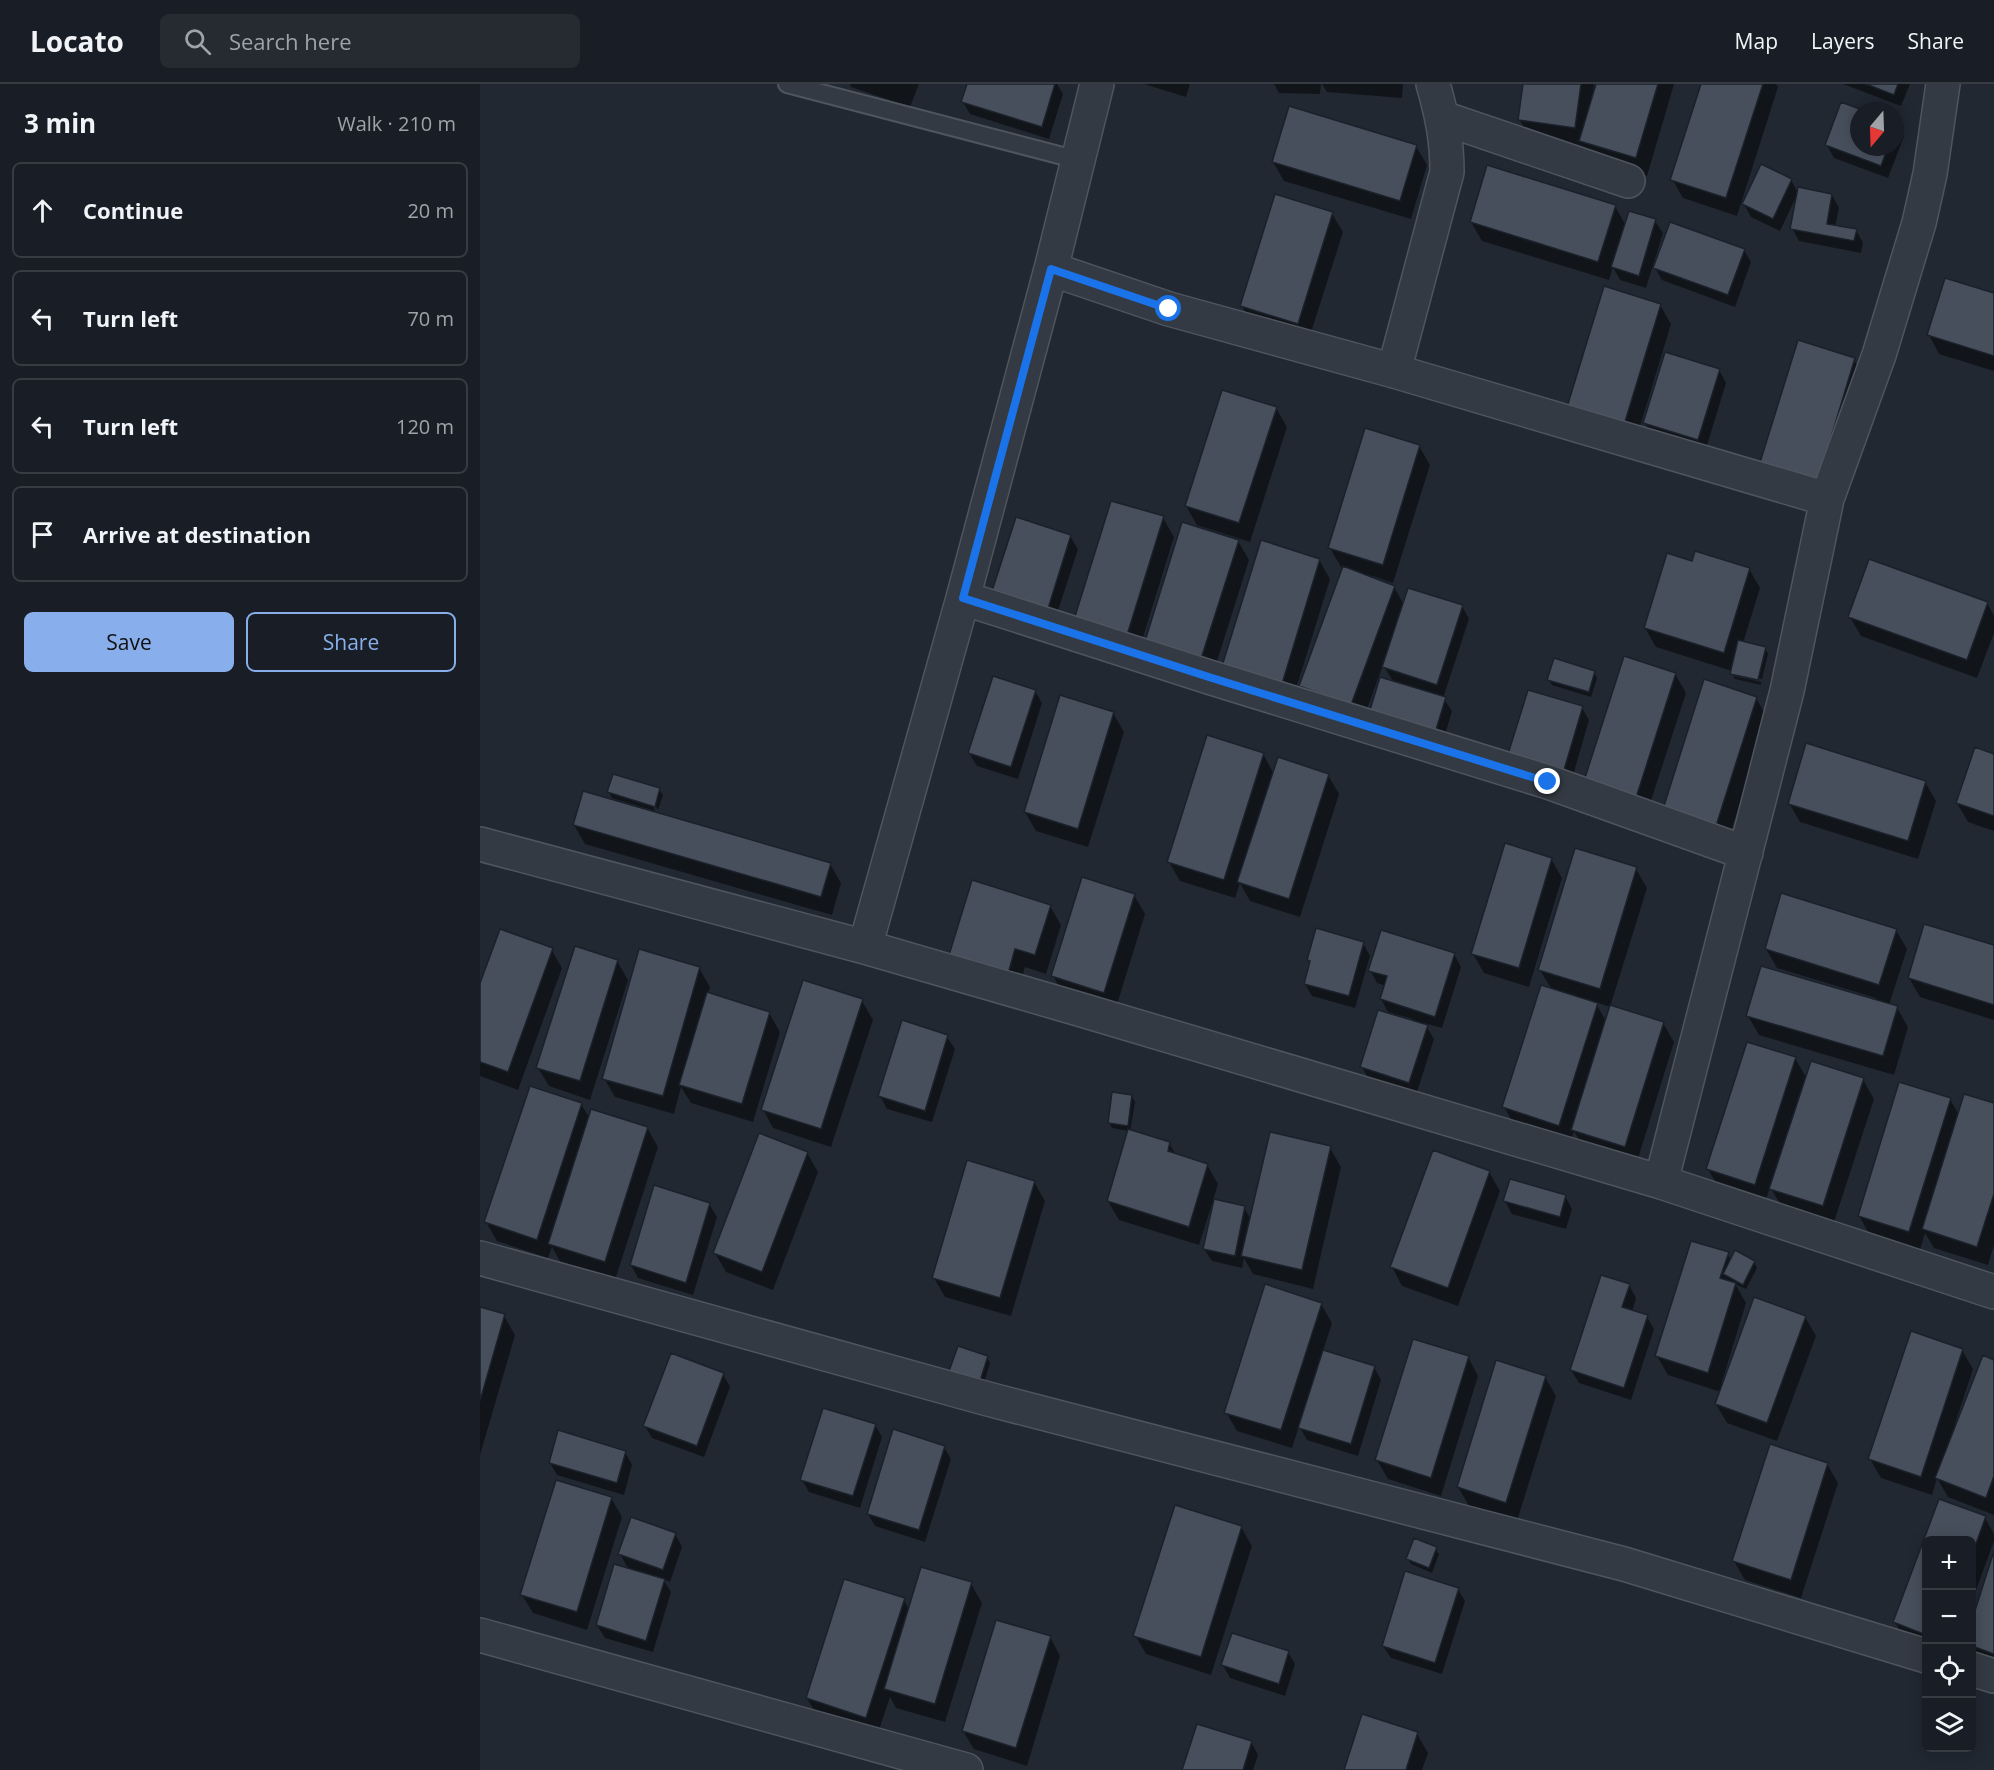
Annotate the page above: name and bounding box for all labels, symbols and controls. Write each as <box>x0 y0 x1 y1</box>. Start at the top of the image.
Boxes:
search box <box>160 14 580 68</box>
text: Locato <box>30 22 124 60</box>
icon: search <box>181 25 214 58</box>
text: Search here <box>229 26 352 56</box>
text: Map <box>1735 27 1778 55</box>
text: Layers <box>1811 27 1875 55</box>
text: Share <box>1908 27 1964 55</box>
north arrow <box>1850 102 1904 156</box>
text: 3 min <box>24 105 96 141</box>
text: Walk · 210 m <box>337 110 456 137</box>
icon: ahead <box>26 194 59 227</box>
text: Continue <box>83 195 183 225</box>
text: 20 m <box>407 197 454 224</box>
route start <box>1155 295 1181 321</box>
icon: left <box>26 302 59 335</box>
text: Turn left <box>83 303 178 333</box>
text: 70 m <box>407 305 454 332</box>
icon: left <box>26 410 59 443</box>
text: Turn left <box>83 411 178 441</box>
text: 120 m <box>396 413 454 440</box>
icon: arrive <box>26 518 59 551</box>
text: Arrive at destination <box>83 519 311 549</box>
button: Save <box>24 612 234 672</box>
button: Share <box>246 612 456 672</box>
route end <box>1534 768 1560 794</box>
map controls <box>1922 1536 1976 1752</box>
button: + <box>1922 1536 1976 1590</box>
button: − <box>1922 1590 1976 1644</box>
button: locate <box>1922 1644 1976 1698</box>
button: layers <box>1922 1698 1976 1752</box>

